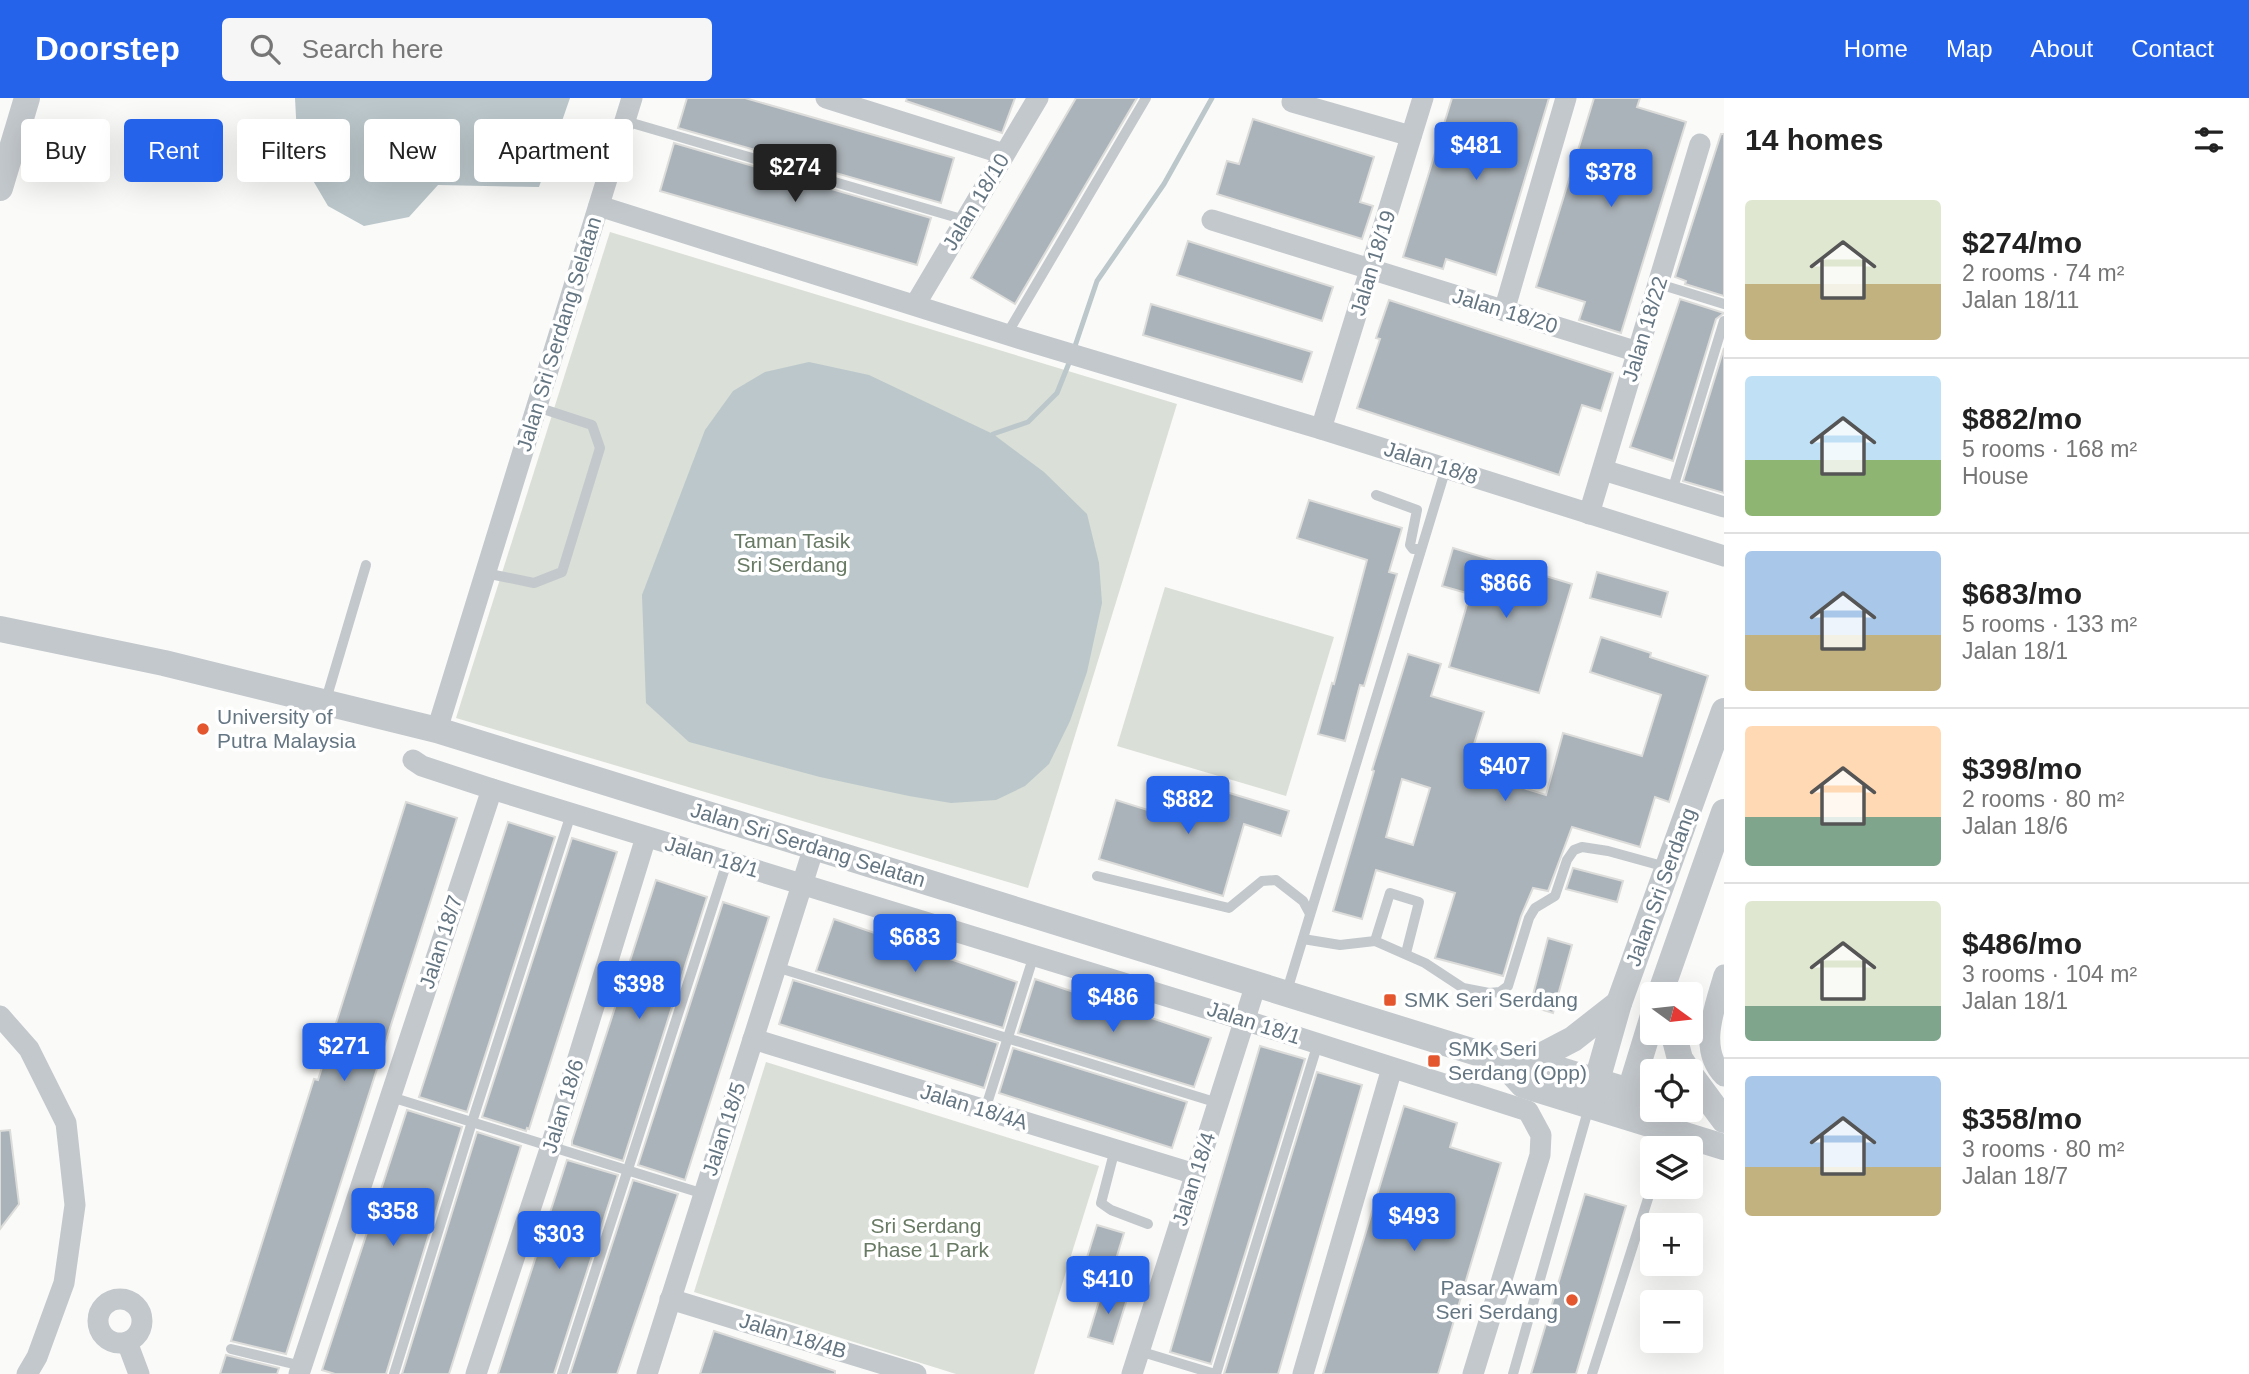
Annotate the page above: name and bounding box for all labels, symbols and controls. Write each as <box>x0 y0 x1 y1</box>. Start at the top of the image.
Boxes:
search box <box>222 18 712 81</box>
text: Doorstep <box>35 30 180 67</box>
icon: search <box>246 30 284 68</box>
text: Search here <box>302 34 444 64</box>
text: Home <box>1844 35 1908 62</box>
text: Map <box>1946 35 1993 62</box>
text: About <box>2031 35 2093 62</box>
text: Contact <box>2131 35 2214 62</box>
chip: Buy <box>21 119 110 182</box>
chip: Rent <box>124 119 223 182</box>
chip: Filters <box>237 119 350 182</box>
chip: New <box>364 119 460 182</box>
chip: Apartment <box>474 119 633 182</box>
icon: filters <box>2190 121 2228 159</box>
pin: $481 <box>1435 122 1517 182</box>
text: 14 homes <box>1745 123 1883 156</box>
text: $481 <box>1450 132 1502 158</box>
pin: $274 <box>754 144 836 204</box>
street label: Jalan 18/10 <box>938 149 1013 254</box>
pin: $378 <box>1570 150 1652 209</box>
text: $274 <box>769 154 821 180</box>
text: $378 <box>1585 159 1637 185</box>
street label: Jalan 18/19 <box>1346 208 1399 318</box>
street label: Jalan Sri Serdang Selatan <box>512 214 605 454</box>
text: $274/mo <box>1962 226 2082 259</box>
icon: home <box>1801 228 1885 312</box>
text: 2 rooms · 74 m² <box>1962 260 2124 286</box>
street label: Jalan 18/22 <box>1618 274 1671 384</box>
street label: Jalan 18/20 <box>1450 284 1560 337</box>
text: Jalan 18/11 <box>1962 287 2079 313</box>
text: $882/mo <box>1962 402 2082 435</box>
icon: home <box>1801 404 1885 488</box>
text: 5 rooms · 168 m² <box>1962 436 2137 462</box>
street label: Jalan 18/8 <box>1382 437 1481 488</box>
text: House <box>1962 463 2028 489</box>
park label: Taman Tasik Sri Serdang <box>734 529 851 576</box>
pin: $866 <box>1465 560 1547 620</box>
text: $866 <box>1480 570 1532 596</box>
text: $683/mo <box>1962 577 2082 610</box>
icon: home <box>1801 579 1885 663</box>
text: 5 rooms · 133 m² <box>1962 611 2137 637</box>
text: Jalan 18/1 <box>1962 638 2068 664</box>
place label: University of Putra Malaysia <box>217 705 356 752</box>
marker: University of Putra Malaysia <box>195 721 211 737</box>
pin: $407 <box>1464 744 1546 803</box>
text: $398/mo <box>1962 752 2082 785</box>
text: $407 <box>1479 753 1531 779</box>
icon: home <box>1801 754 1885 838</box>
pin: $882 <box>1147 776 1229 836</box>
text: $882 <box>1162 786 1214 812</box>
text: 2 rooms · 80 m² <box>1962 786 2124 812</box>
street label: Jalan Sri Serdang Selatan <box>688 798 928 891</box>
street label: Jalan Sri Serdang <box>1621 804 1700 969</box>
text: Jalan 18/6 <box>1962 813 2068 839</box>
street label: Jalan 18/1 <box>662 831 762 882</box>
street label: Jalan 18/7 <box>415 892 466 991</box>
pin: $683 <box>874 914 956 974</box>
text: $683 <box>889 924 941 950</box>
text: $486/mo <box>1962 927 2082 960</box>
icon: home <box>1801 929 1885 1013</box>
text: 3 rooms · 104 m² <box>1962 961 2137 987</box>
pin: $398 <box>598 962 680 1021</box>
text: $398 <box>613 971 665 997</box>
pin: $486 <box>1072 974 1154 1034</box>
north arrow <box>1640 982 1703 1045</box>
map controls <box>1640 982 1703 1353</box>
text: $486 <box>1087 984 1139 1010</box>
place label: SMK Seri Serdang <box>1404 988 1578 1011</box>
text: Jalan 18/1 <box>1962 988 2068 1014</box>
marker: SMK Seri Serdang <box>1382 992 1398 1008</box>
street label: Jalan 18/1 <box>1205 997 1304 1048</box>
pin: $271 <box>303 1024 385 1083</box>
text: $271 <box>318 1033 370 1059</box>
place label: SMK Seri Serdang (Opp) <box>1448 1037 1587 1084</box>
marker: SMK Seri Serdang (Opp) <box>1426 1053 1442 1069</box>
street label: Jalan 18/6 <box>537 1056 588 1156</box>
button: locate <box>1640 1059 1703 1122</box>
street label: Jalan 18/5 <box>698 1079 749 1178</box>
street label: Jalan 18/4A <box>918 1079 1031 1134</box>
text: $358/mo <box>1962 1102 2082 1135</box>
icon: home <box>1801 1104 1885 1188</box>
street label: Jalan 18/4 <box>1168 1129 1220 1228</box>
button: layers <box>1640 1136 1703 1199</box>
text: 3 rooms · 80 m² <box>1962 1136 2124 1162</box>
text: Jalan 18/7 <box>1962 1163 2068 1189</box>
pin: $358 <box>352 1188 434 1248</box>
pin: $493 <box>1373 1194 1455 1253</box>
text: $358 <box>367 1198 419 1224</box>
text: $493 <box>1388 1203 1440 1229</box>
pin: $303 <box>518 1212 600 1271</box>
button: + <box>1640 1213 1703 1276</box>
park label: Sri Serdang Phase 1 Park <box>863 1214 990 1261</box>
text: $303 <box>533 1221 585 1247</box>
pin: $410 <box>1067 1256 1149 1316</box>
text: $410 <box>1082 1266 1134 1292</box>
place label: Pasar Awam Seri Serdang <box>1435 1276 1558 1323</box>
button: − <box>1640 1290 1703 1353</box>
marker: Pasar Awam Seri Serdang <box>1564 1292 1580 1308</box>
street label: Jalan 18/4B <box>737 1308 850 1363</box>

